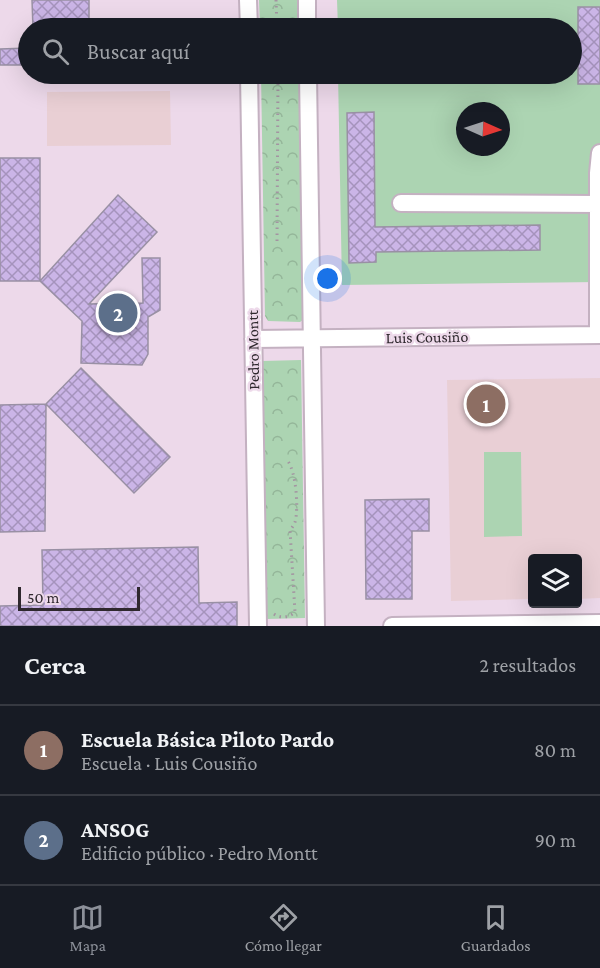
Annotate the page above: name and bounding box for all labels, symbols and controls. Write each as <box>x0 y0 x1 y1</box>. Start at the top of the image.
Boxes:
search box <box>18 18 582 84</box>
icon: search <box>39 35 72 68</box>
text: Buscar aquí <box>87 39 189 64</box>
north arrow <box>456 102 510 156</box>
your location <box>313 264 342 293</box>
pin: 2 <box>98 290 138 336</box>
street label: Pedro Montt <box>244 309 262 390</box>
street label: Luis Cousiño <box>386 328 469 346</box>
pin: 1 <box>466 382 506 426</box>
map controls <box>528 554 582 608</box>
button: layers <box>528 554 582 608</box>
scale bar <box>18 584 140 612</box>
text: 50 m <box>27 589 59 606</box>
text: Cerca <box>24 651 86 680</box>
text: 2 resultados <box>479 654 576 676</box>
text: Escuela Básica Piloto Pardo <box>81 727 334 752</box>
text: 1 <box>40 739 47 761</box>
text: 80 m <box>534 739 576 761</box>
text: Escuela · Luis Cousiño <box>81 752 257 774</box>
text: ANSOG <box>81 817 149 842</box>
text: 2 <box>38 829 49 851</box>
text: 90 m <box>535 829 576 851</box>
text: Edificio público · Pedro Montt <box>81 842 318 864</box>
tab: Mapa <box>69 901 106 954</box>
tab: Cómo llegar <box>245 901 322 954</box>
tab: Guardados <box>461 901 531 954</box>

